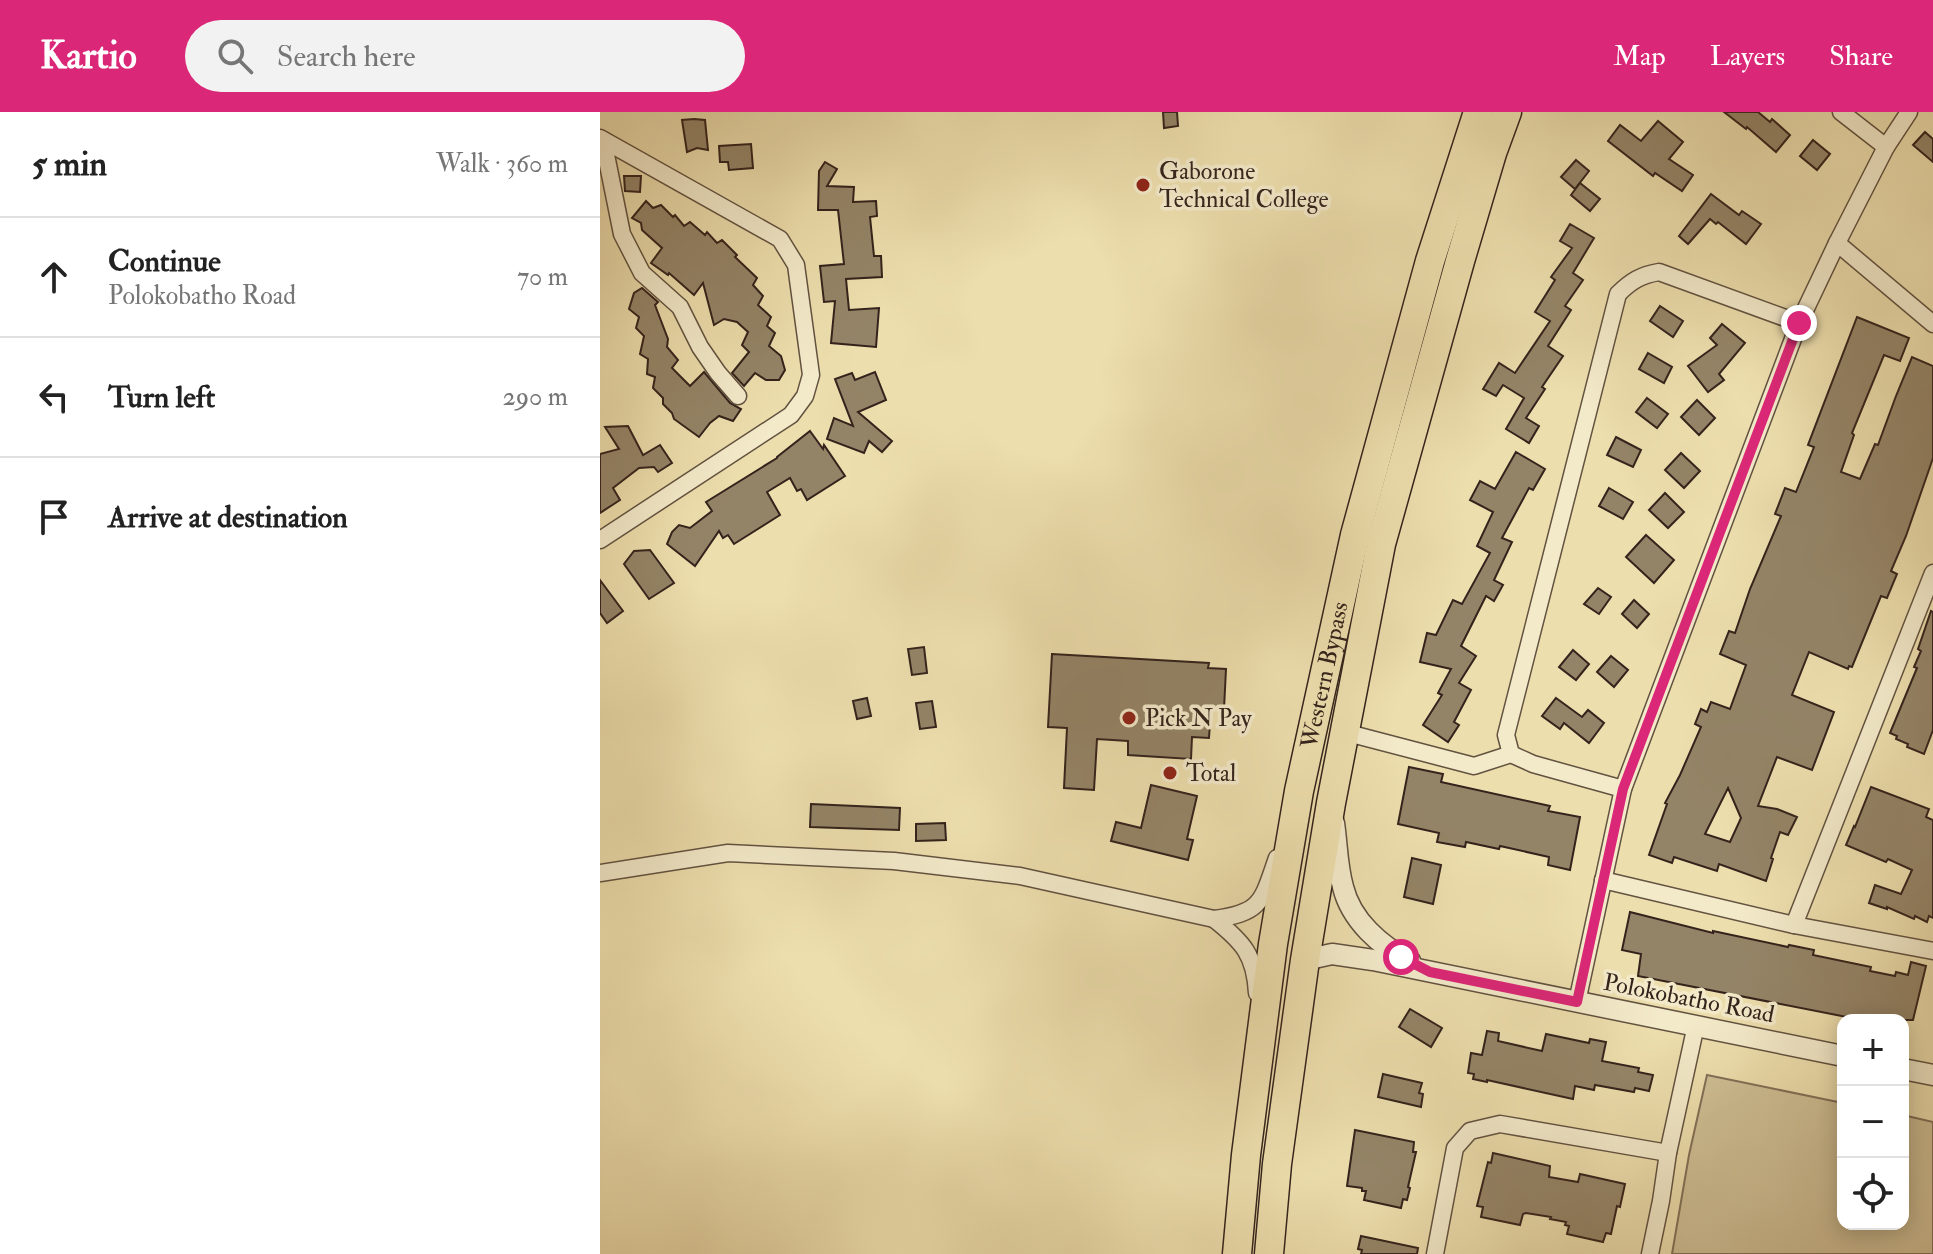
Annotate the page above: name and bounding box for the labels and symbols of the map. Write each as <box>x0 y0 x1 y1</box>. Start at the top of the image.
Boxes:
place label: Gaborone Technical College <box>1159 156 1329 215</box>
marker: Gaborone Technical College <box>1134 176 1152 194</box>
route end <box>1781 305 1817 341</box>
street label: Western Bypass <box>1294 599 1356 752</box>
place label: Pick N Pay <box>1145 703 1252 734</box>
marker: Pick N Pay <box>1120 709 1138 727</box>
place label: Total <box>1186 758 1236 789</box>
marker: Total <box>1161 764 1179 782</box>
route start <box>1383 939 1419 975</box>
street label: Polokobatho Road <box>1601 967 1777 1030</box>

